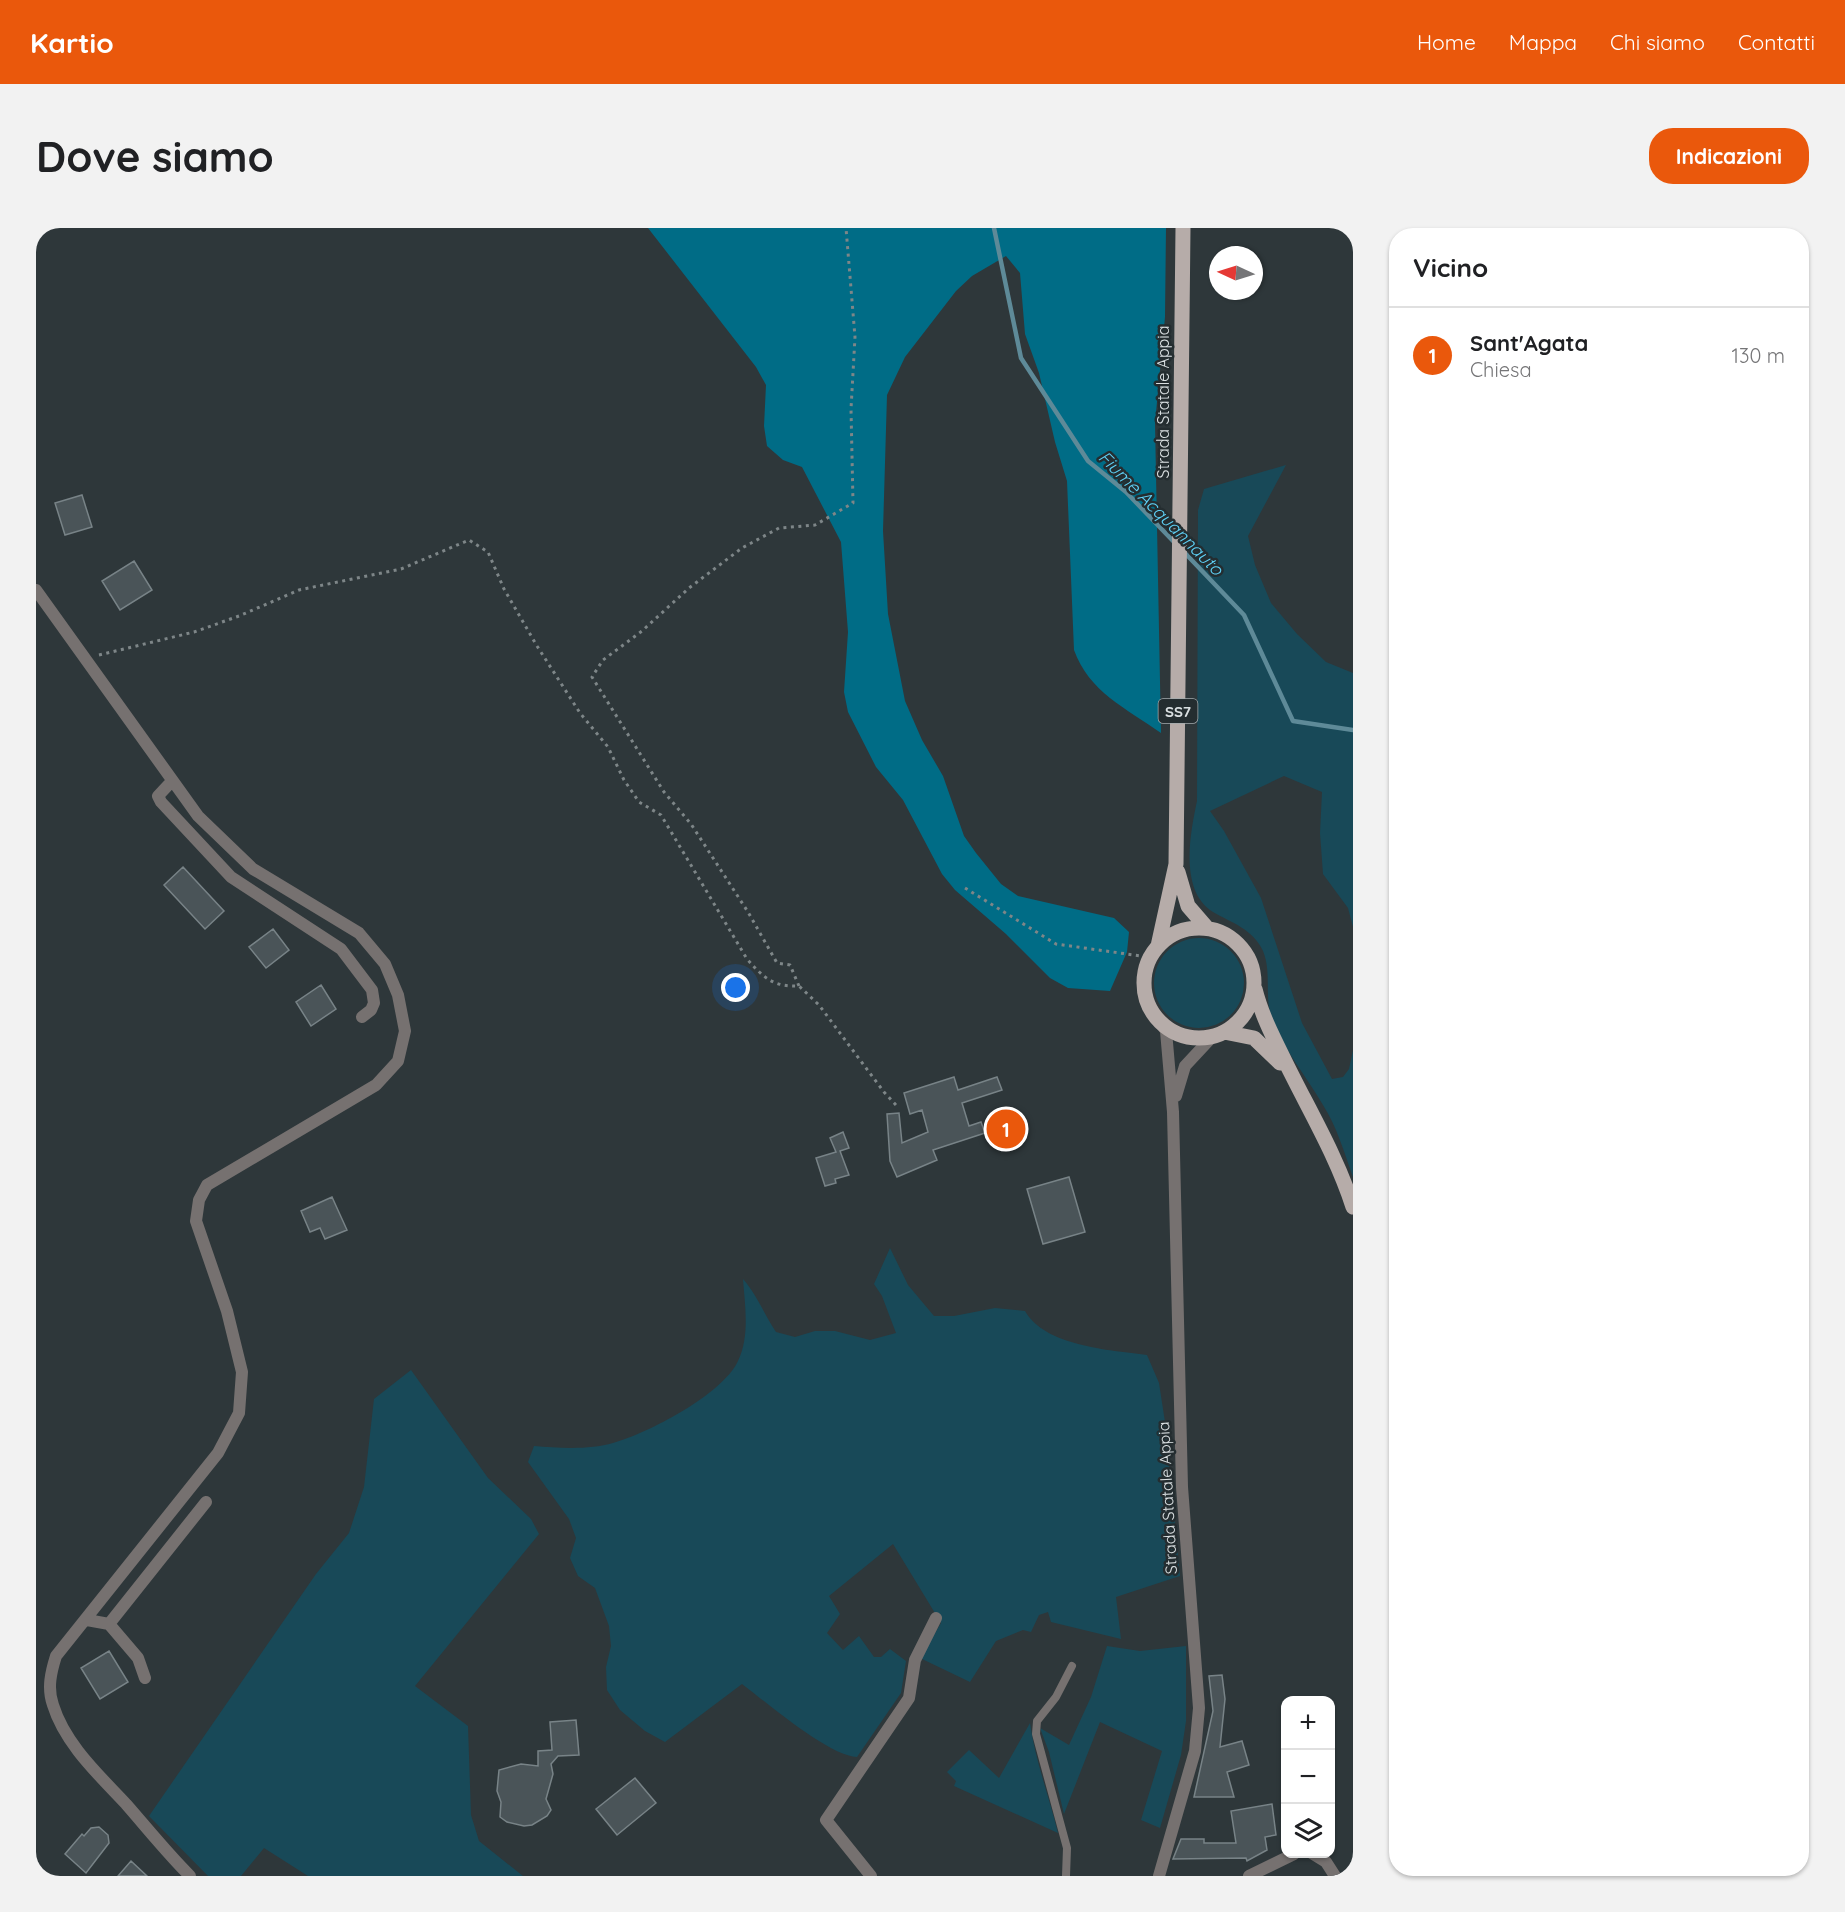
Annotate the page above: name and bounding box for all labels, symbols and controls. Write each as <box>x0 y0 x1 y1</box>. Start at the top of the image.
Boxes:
text: Kartio <box>30 25 114 60</box>
text: Home <box>1417 29 1476 55</box>
text: Mappa <box>1509 29 1577 55</box>
text: Chi siamo <box>1610 29 1705 55</box>
text: Contatti <box>1738 29 1815 55</box>
button: Indicazioni <box>1649 128 1809 184</box>
text: Dove siamo <box>36 130 274 183</box>
north arrow <box>1209 246 1263 300</box>
text: Vicino <box>1413 251 1488 284</box>
street label: Strada Statale Appia <box>1153 326 1173 478</box>
text: Sant'Agata <box>1470 329 1588 357</box>
text: 1 <box>1429 343 1436 368</box>
text: 130 m <box>1732 343 1785 368</box>
text: Chiesa <box>1470 357 1532 382</box>
water label: Fiume Acquannauto <box>1094 446 1229 581</box>
road number: SS7 <box>1158 699 1198 723</box>
your location <box>721 973 750 1002</box>
pin: 1 <box>986 1106 1026 1152</box>
street label: Strada Statale Appia <box>1153 1421 1181 1575</box>
map controls <box>1281 1696 1335 1858</box>
button: + <box>1281 1696 1335 1750</box>
button: − <box>1281 1750 1335 1804</box>
button: layers <box>1281 1804 1335 1858</box>

